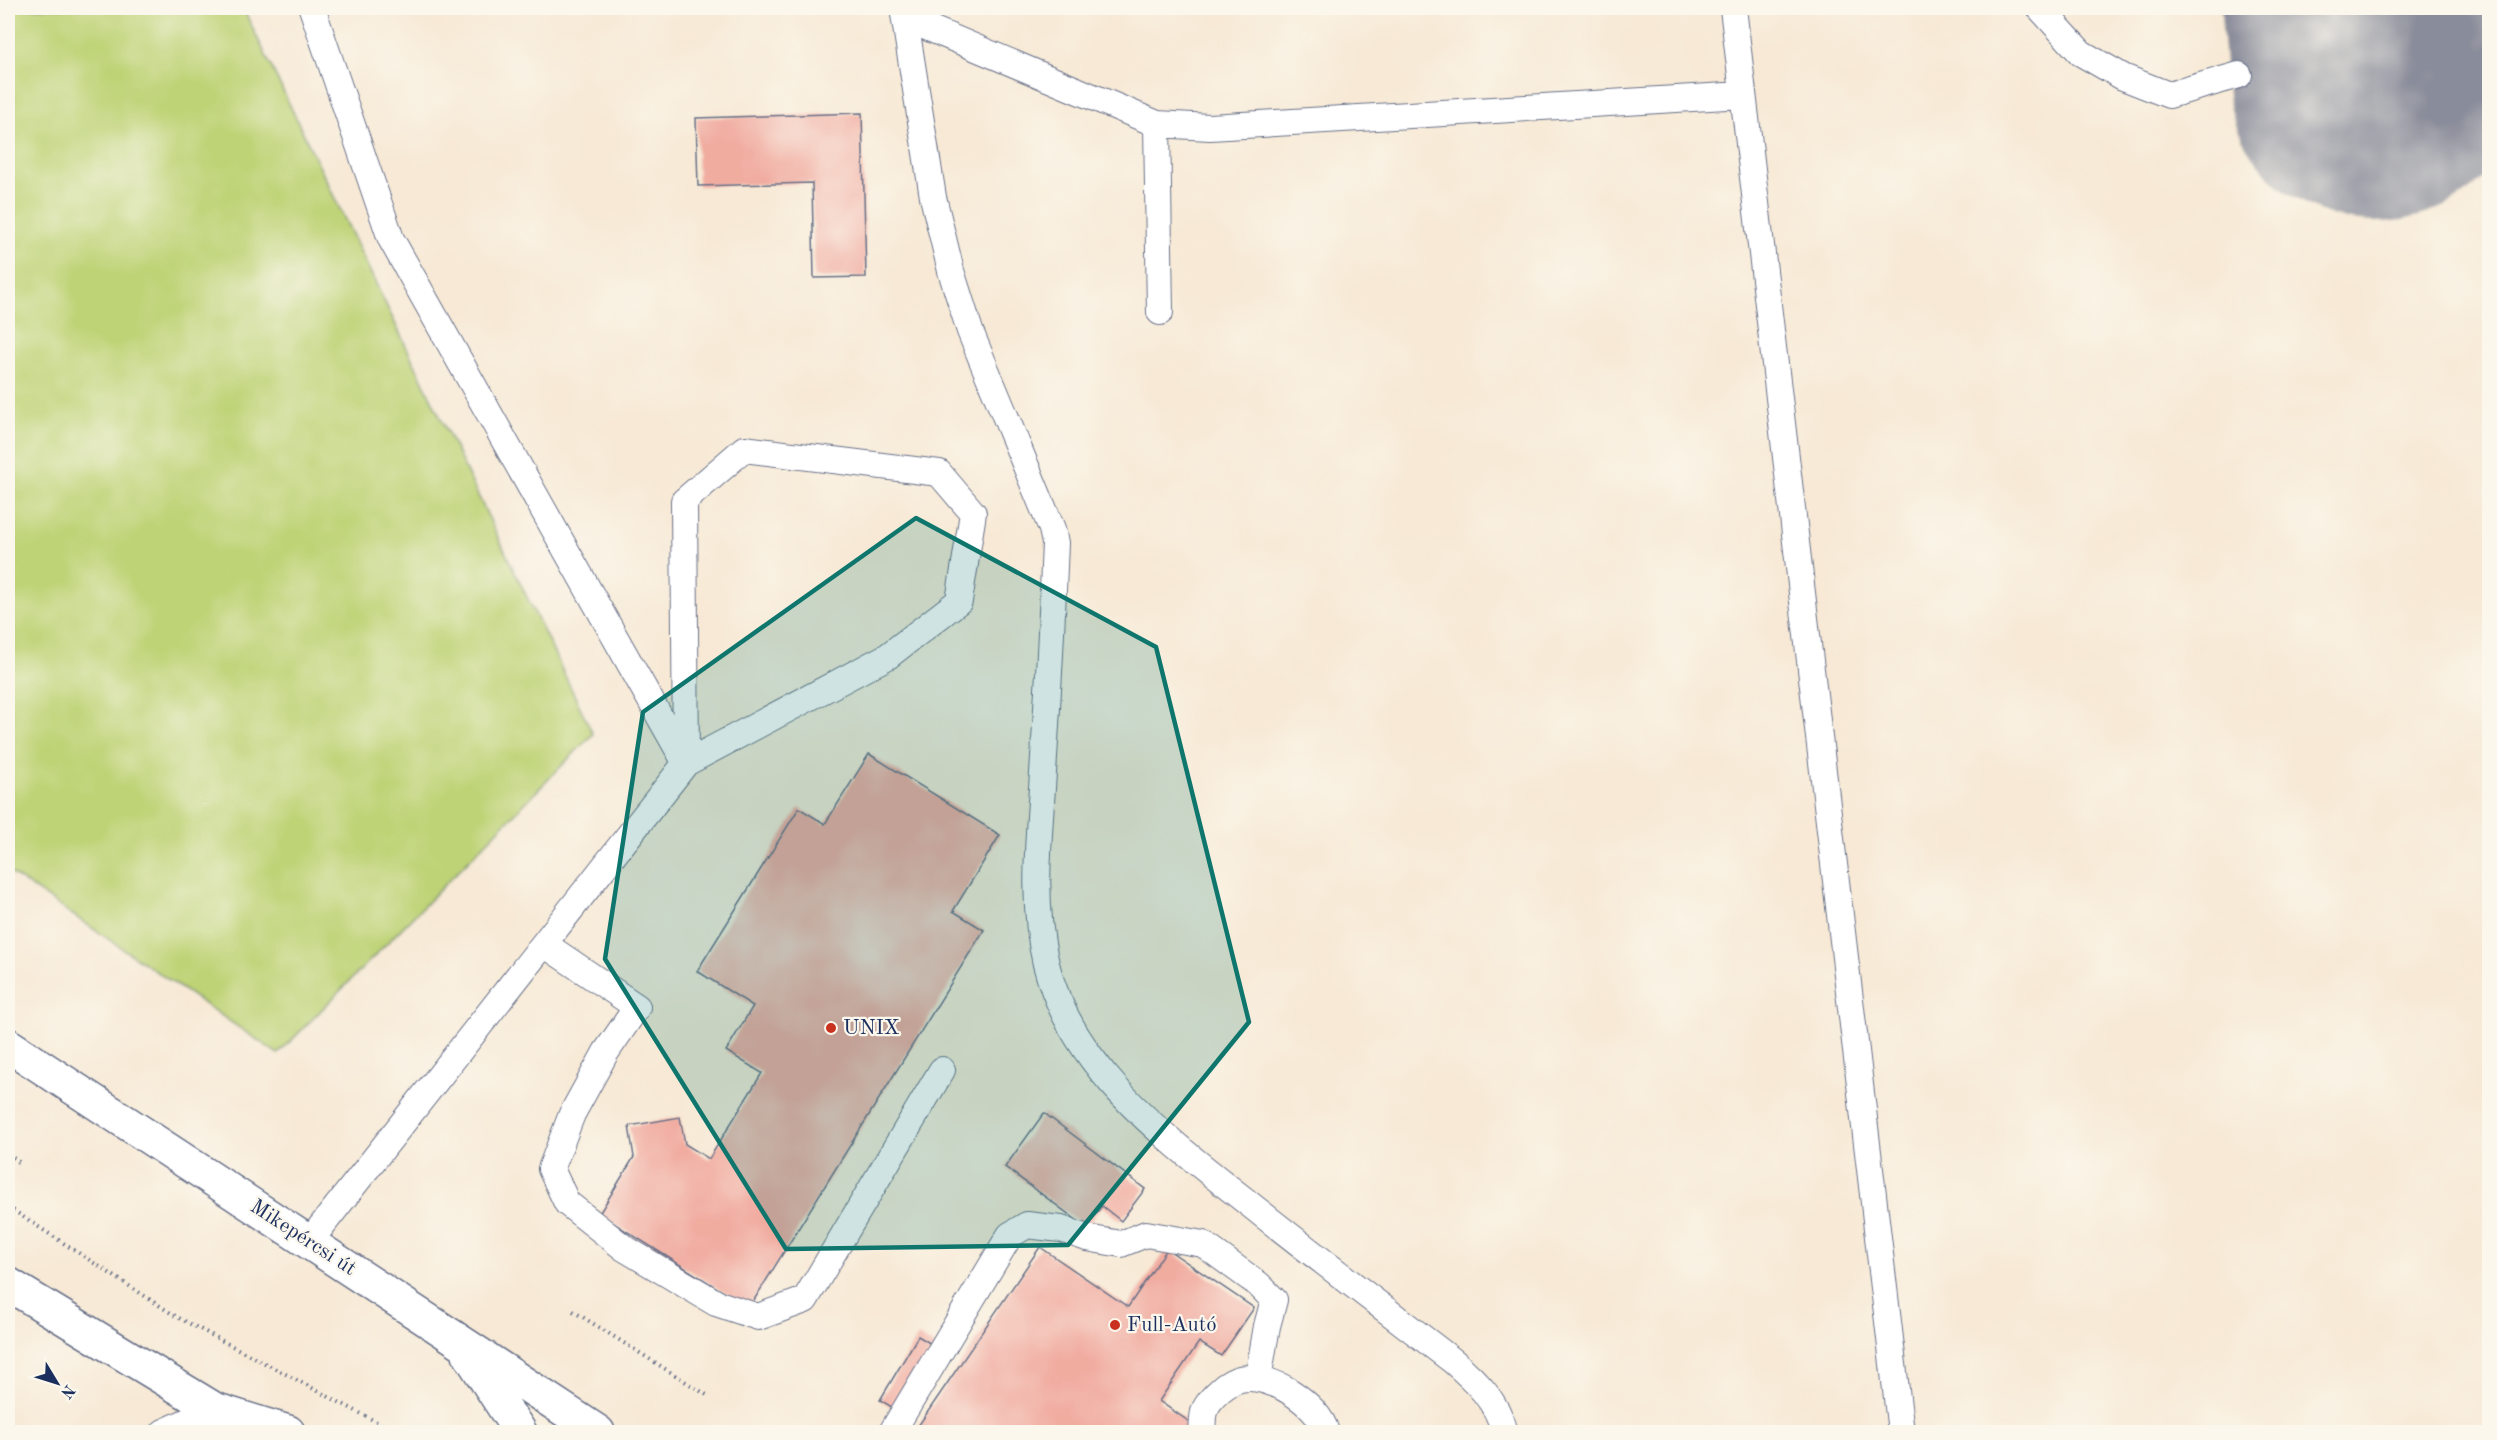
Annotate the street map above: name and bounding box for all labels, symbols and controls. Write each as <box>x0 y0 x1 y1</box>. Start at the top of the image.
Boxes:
place label: UNIX <box>843 1018 900 1039</box>
marker: UNIX <box>824 1021 838 1035</box>
street label: Mikepércsi út <box>246 1196 360 1280</box>
place label: Full-Autó <box>1127 1315 1217 1336</box>
marker: Full-Autó <box>1108 1318 1122 1332</box>
north arrow <box>27 1353 87 1413</box>
text: N <box>57 1381 77 1401</box>

